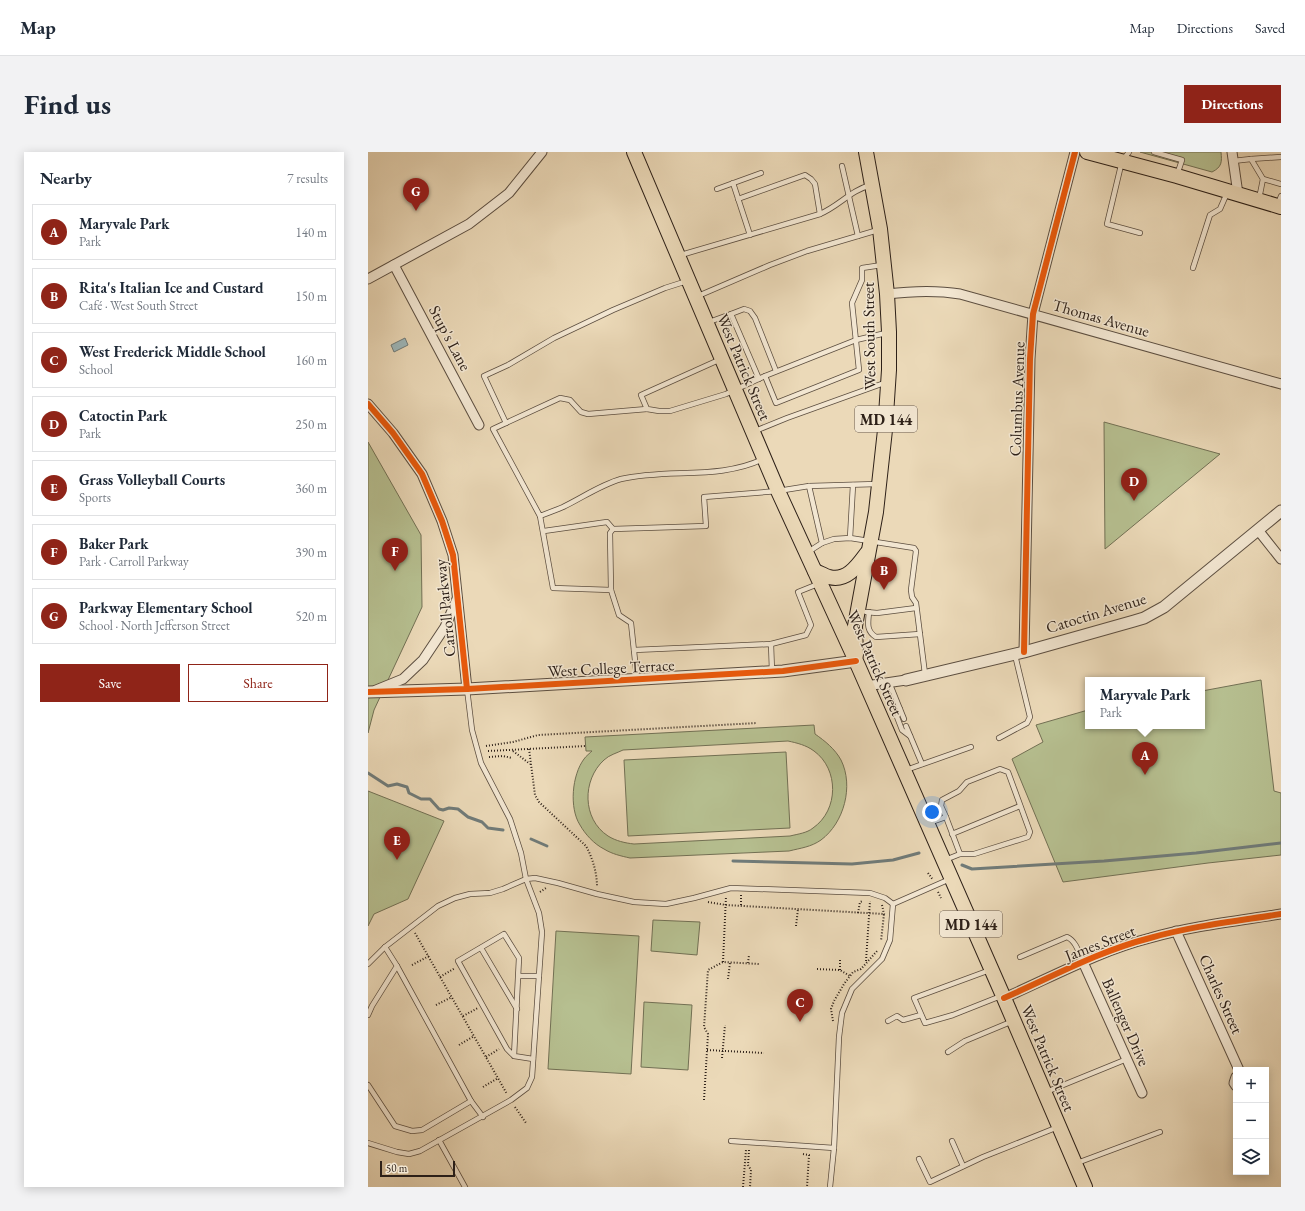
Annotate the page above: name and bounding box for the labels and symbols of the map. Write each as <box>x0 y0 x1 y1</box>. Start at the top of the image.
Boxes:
pin: G <box>403 178 429 211</box>
street label: West South Street <box>858 282 880 390</box>
street label: Thomas Avenue <box>1050 294 1152 342</box>
street label: Stup's Lane <box>424 302 476 374</box>
street label: West Patrick Street <box>712 311 776 423</box>
street label: Columbus Avenue <box>1005 341 1029 457</box>
road number: MD 144 <box>855 406 917 432</box>
pin: D <box>1121 468 1147 501</box>
pin: F <box>382 538 408 571</box>
street label: Carroll Parkway <box>429 557 461 658</box>
pin: B <box>871 557 897 590</box>
street label: Catoctin Avenue <box>1043 588 1149 638</box>
street label: West Patrick Street <box>842 607 908 719</box>
street label: West College Terrace <box>547 654 675 682</box>
pin: A <box>1132 742 1158 775</box>
your location <box>922 802 942 822</box>
pin: E <box>384 827 410 860</box>
road number: MD 144 <box>940 911 1002 937</box>
street label: James Street <box>1060 920 1138 967</box>
street label: Charles Street <box>1194 951 1248 1037</box>
street label: Ballenger Drive <box>1097 975 1155 1069</box>
pin: C <box>787 989 813 1022</box>
street label: West Patrick Street <box>1016 1002 1080 1114</box>
scale bar <box>380 1159 455 1178</box>

